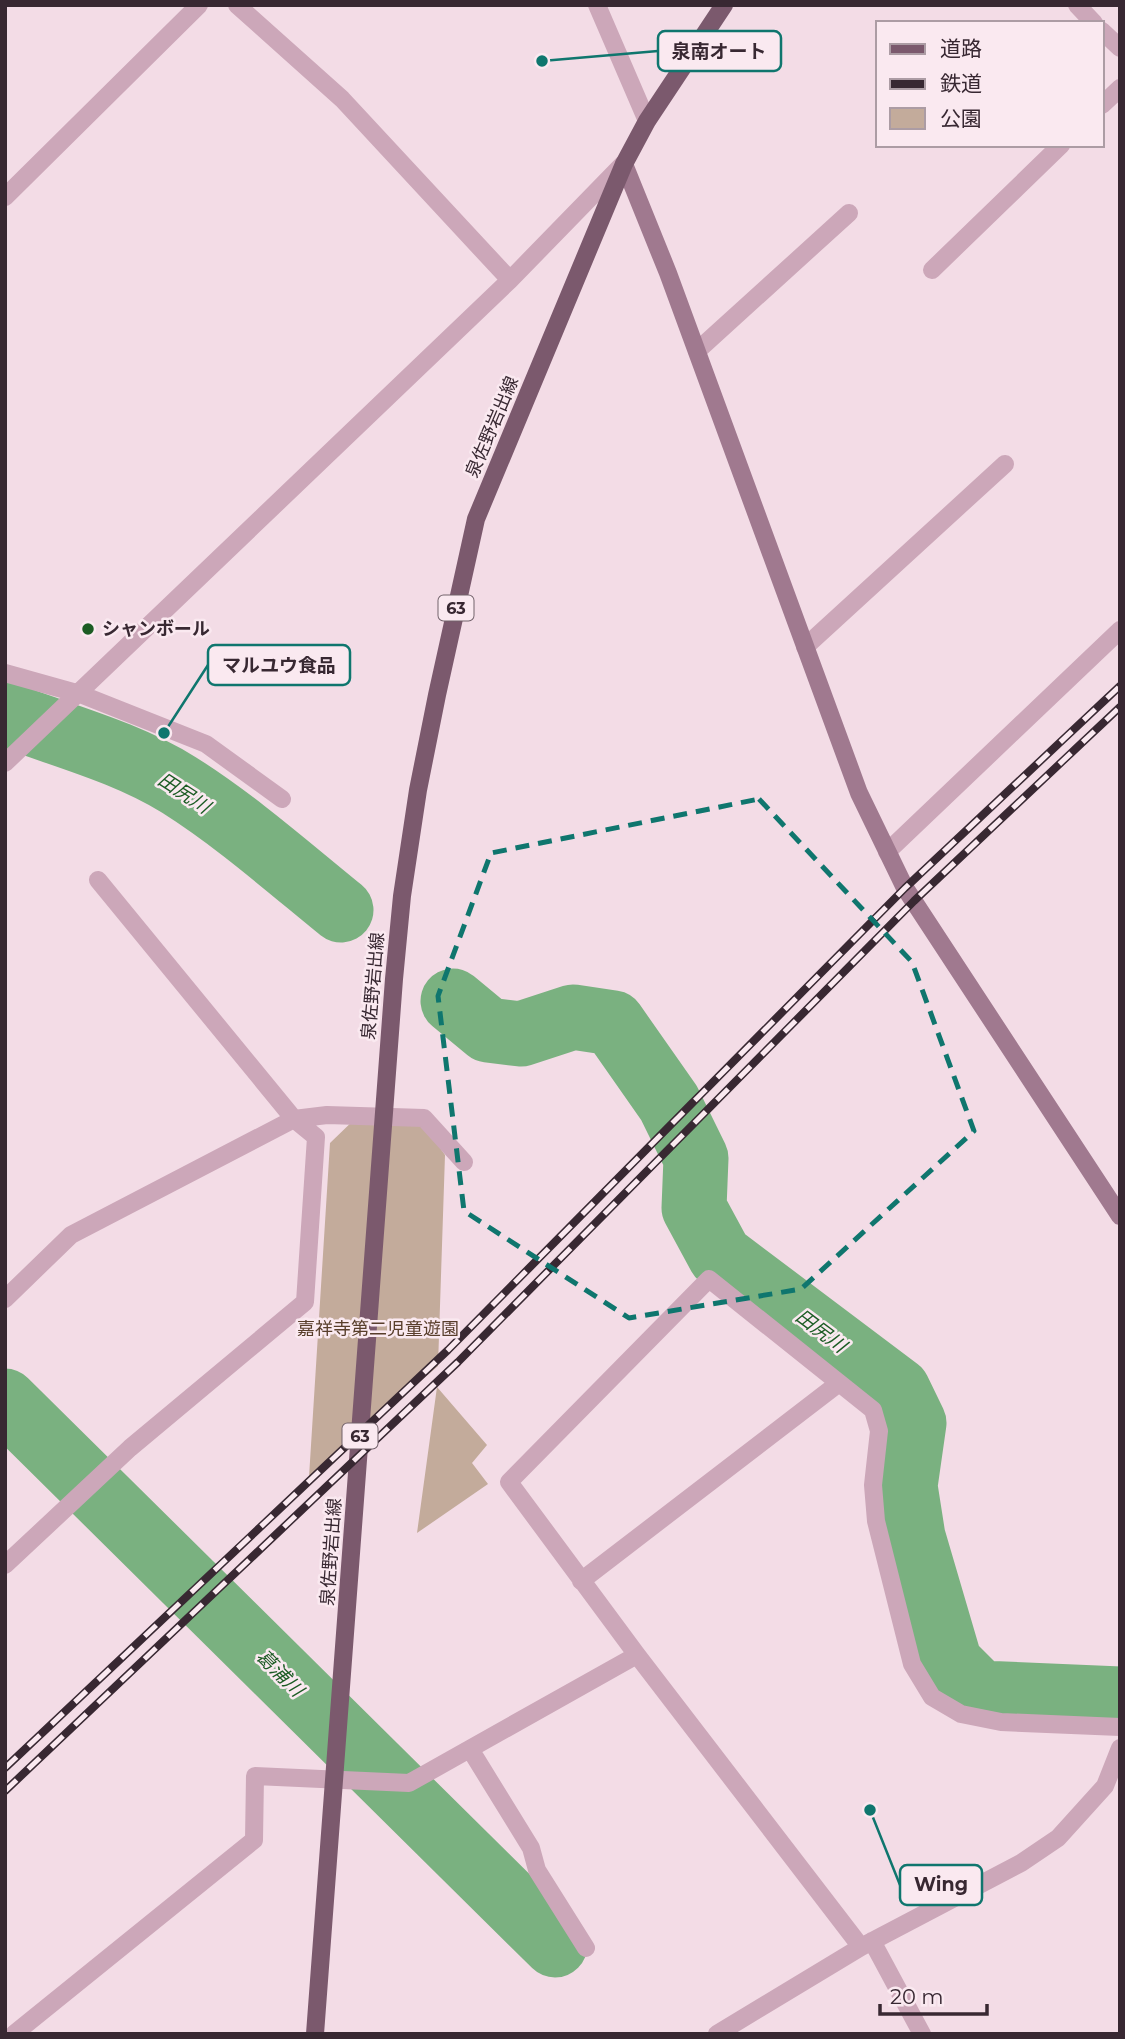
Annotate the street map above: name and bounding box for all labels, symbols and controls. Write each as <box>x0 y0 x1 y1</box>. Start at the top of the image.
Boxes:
legend <box>876 21 1104 147</box>
callout: 泉南オート <box>658 31 781 71</box>
text: 道路 <box>940 36 982 61</box>
text: 泉南オート <box>671 40 767 63</box>
text: 鉄道 <box>940 71 982 96</box>
text: 公園 <box>940 106 982 131</box>
street label: 泉佐野岩出線 <box>461 373 523 481</box>
road number: 63 <box>438 596 474 621</box>
place label: シャンボール <box>102 618 210 640</box>
marker: シャンボール <box>80 621 96 637</box>
callout: マルユウ食品 <box>208 645 350 685</box>
text: マルユウ食品 <box>222 654 336 677</box>
water label: 田尻川 <box>154 768 216 819</box>
street label: 泉佐野岩出線 <box>357 931 389 1041</box>
water label: 田尻川 <box>791 1305 852 1359</box>
park label: 嘉祥寺第二児童遊園 <box>297 1318 459 1340</box>
road number: 63 <box>342 1424 378 1448</box>
street label: 泉佐野岩出線 <box>316 1497 346 1607</box>
water label: 葛浦川 <box>252 1645 310 1703</box>
callout: Wing <box>900 1865 982 1905</box>
text: Wing <box>914 1873 968 1896</box>
scale bar <box>880 1972 987 2016</box>
text: 20 m <box>890 1984 944 2009</box>

